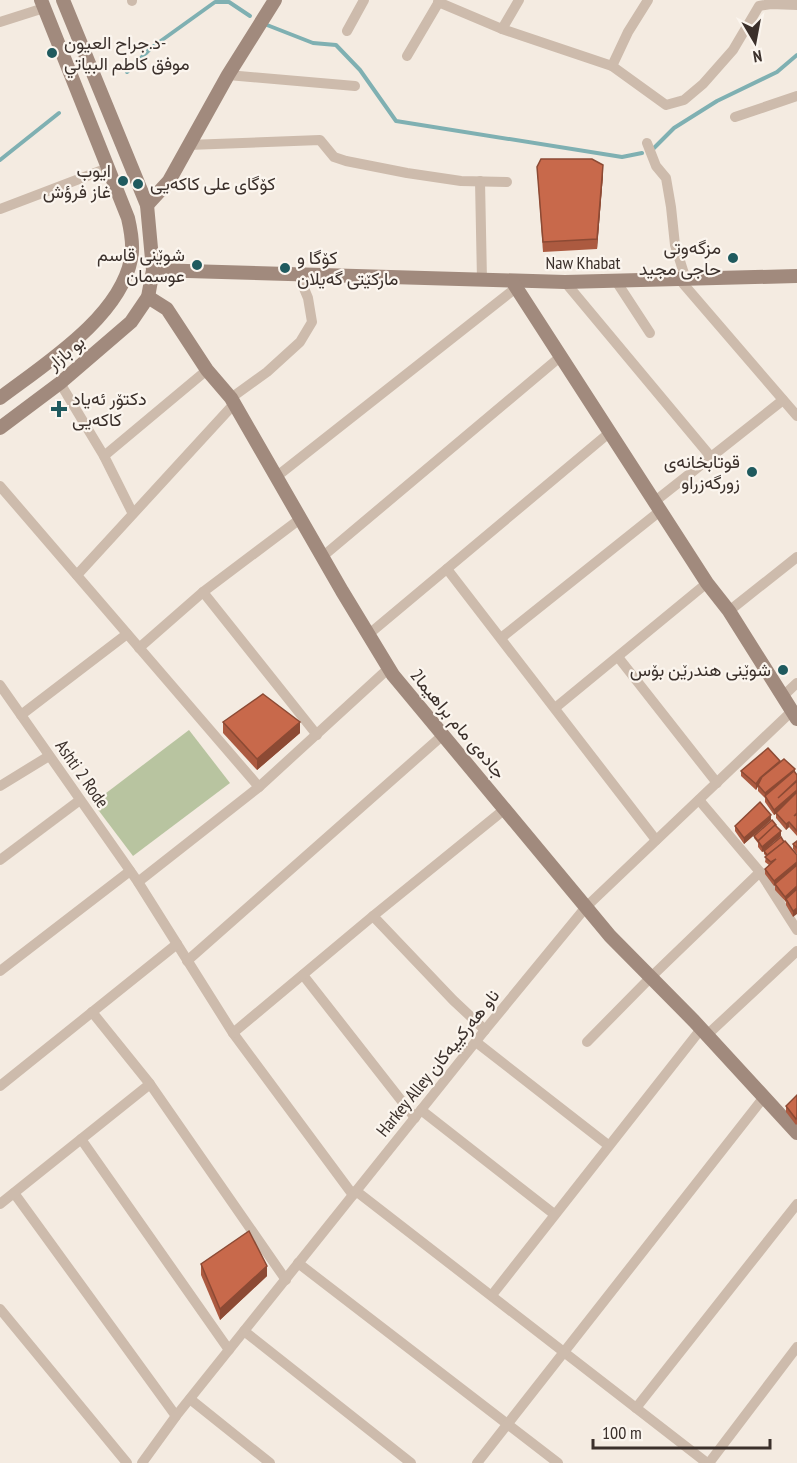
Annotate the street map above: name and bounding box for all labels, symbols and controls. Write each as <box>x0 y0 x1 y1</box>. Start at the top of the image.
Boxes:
north arrow <box>725 12 785 72</box>
place label: د.جراح العيون- موفق كاطم البياتي <box>64 31 190 79</box>
marker: د.جراح العيون- موفق كاطم البياتي <box>45 46 59 60</box>
text: N <box>752 46 764 67</box>
place label: ايوب غاز فرؤش <box>43 159 111 203</box>
place label: کۆگای علی کاکەیی <box>150 172 276 195</box>
marker: ايوب غاز فرؤش <box>116 174 130 188</box>
marker: کۆگای علی کاکەیی <box>131 177 145 191</box>
place label: مزگەوتى حاجى مجيد <box>639 236 721 280</box>
place label: شوێنی قاسم عوسمان <box>97 243 185 287</box>
place label: کۆگا و مارکێتی گەیلان <box>297 246 398 290</box>
street label: Naw Khabat <box>546 251 621 274</box>
marker: مزگەوتى حاجى مجيد <box>726 251 740 265</box>
marker: شوێنی قاسم عوسمان <box>190 258 204 272</box>
marker: کۆگا و مارکێتی گەیلان <box>278 261 292 275</box>
street label: بو بازار <box>41 330 89 376</box>
place label: دکتۆر ئەیاد کاکەیی <box>72 387 147 431</box>
marker: دکتۆر ئەیاد کاکەیی <box>50 400 68 418</box>
place label: قوتابخانەی زورگەزراو <box>664 450 740 494</box>
marker: قوتابخانەی زورگەزراو <box>745 465 759 479</box>
place label: شوێنی هندرێن بۆس <box>630 658 771 681</box>
marker: شوێنی هندرێن بۆس <box>776 663 790 677</box>
street label: جادەی مام براهیما2 <box>405 664 511 784</box>
street label: Ashti 2 Rode <box>51 735 114 812</box>
street label: Harkey Alley ناو هەركييەكان <box>371 984 504 1141</box>
scale bar <box>593 1412 770 1450</box>
text: 100 m <box>602 1421 642 1444</box>

